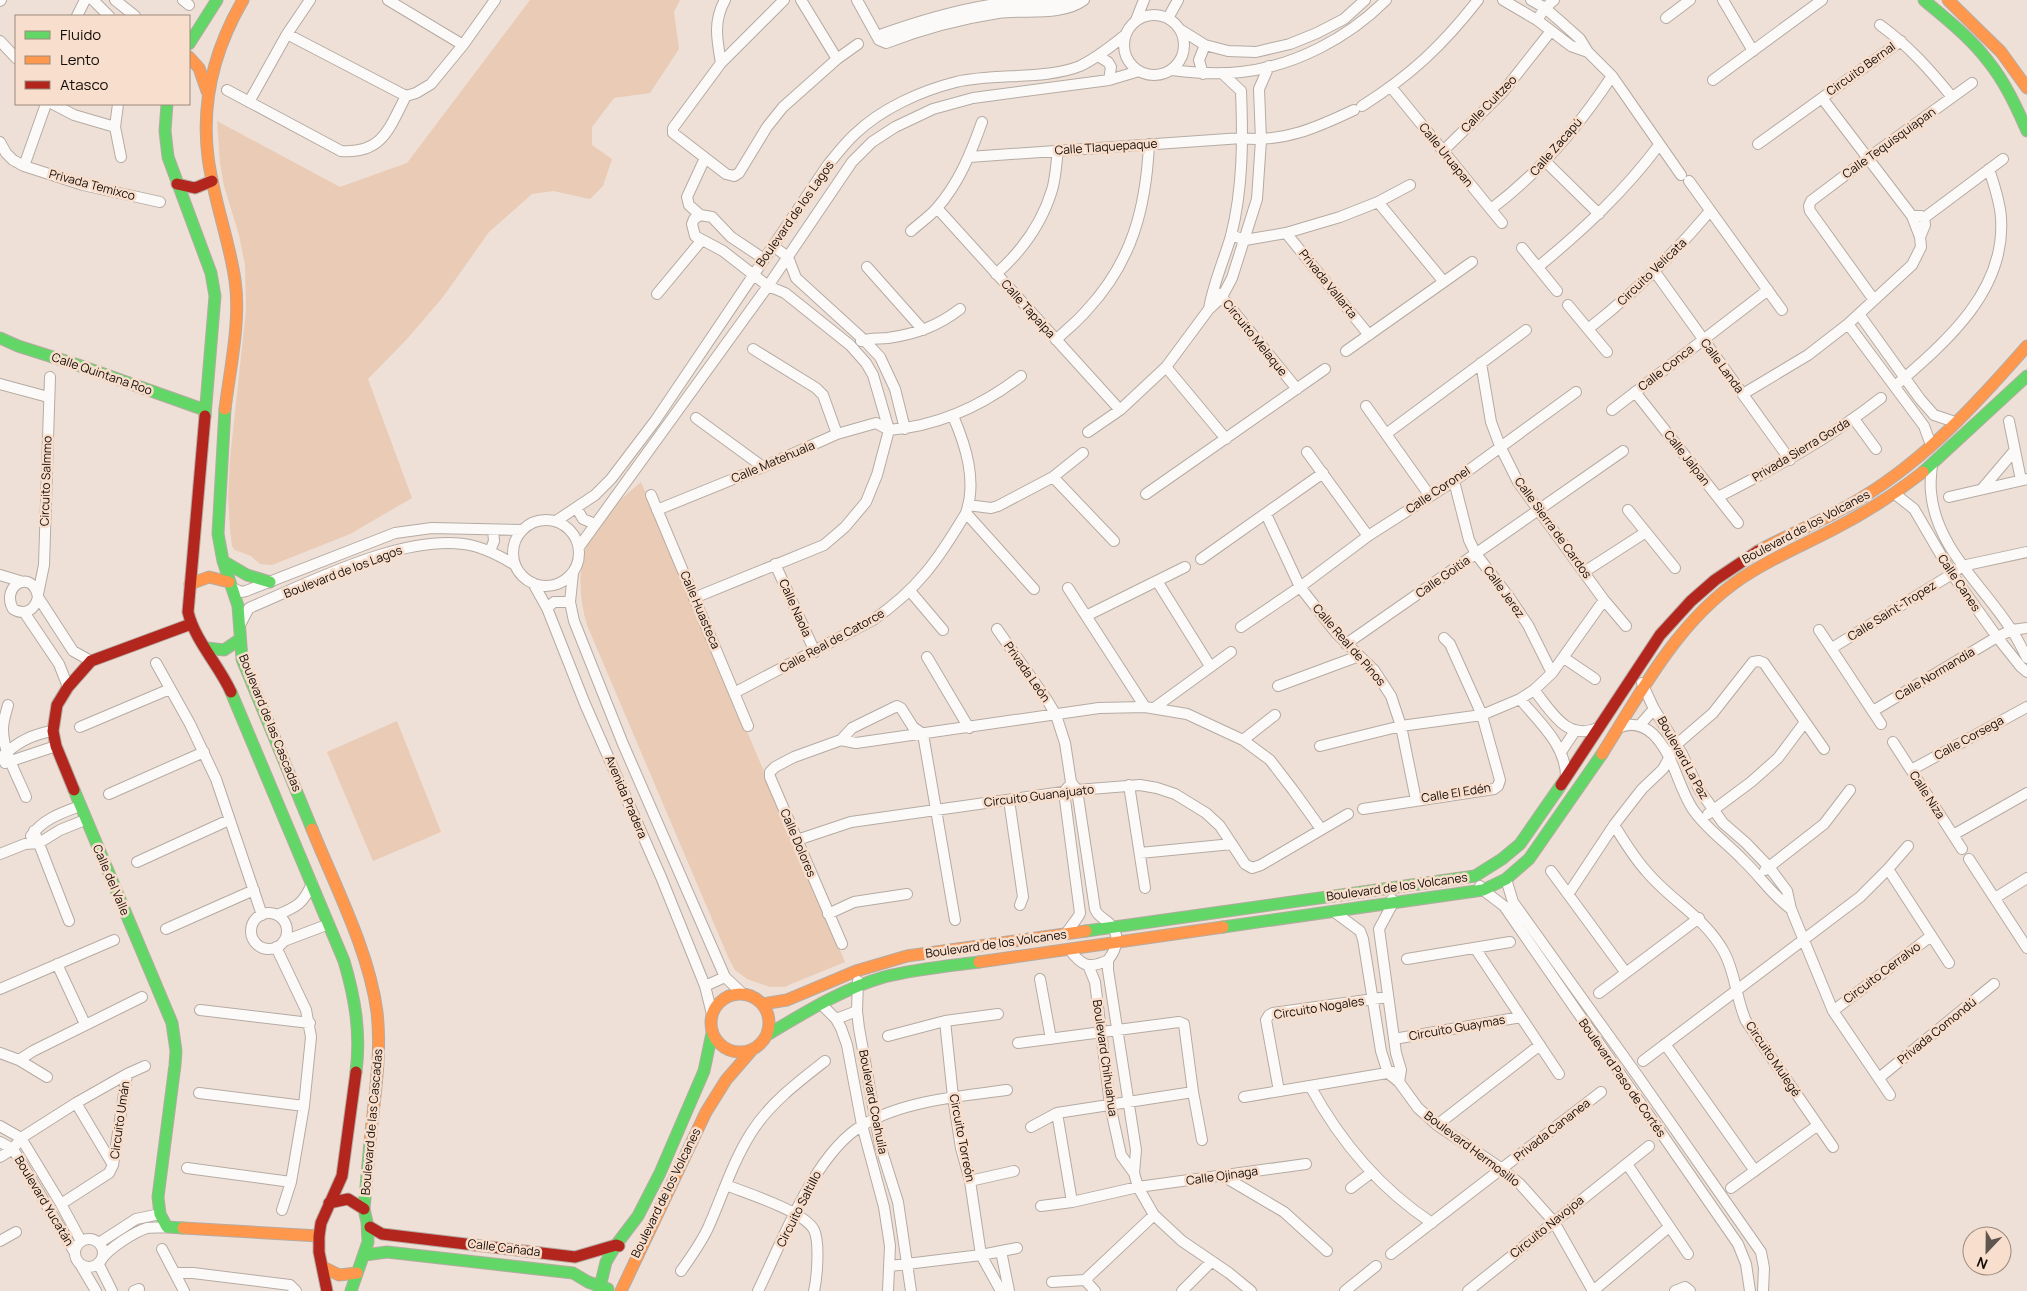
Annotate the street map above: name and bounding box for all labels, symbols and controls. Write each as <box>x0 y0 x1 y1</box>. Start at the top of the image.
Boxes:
legend <box>15 15 190 105</box>
text: Fluido <box>60 24 101 45</box>
street label: Circuito Bernal <box>1823 38 1899 99</box>
text: Lento <box>60 49 100 70</box>
street label: Calle Cuitzeo <box>1457 71 1520 136</box>
text: Atasco <box>60 74 108 95</box>
street label: Calle Tequisquiapan <box>1839 103 1939 182</box>
street label: Calle Zacapú <box>1526 114 1586 179</box>
street label: Calle Uruapan <box>1415 119 1477 190</box>
street label: Calle Tlaquepaque <box>1054 134 1158 159</box>
street label: Boulevard de los Lagos <box>752 157 838 270</box>
street label: Privada Temixco <box>47 165 137 204</box>
street label: Circuito Velicata <box>1613 234 1690 309</box>
street label: Privada Vallarta <box>1295 246 1362 322</box>
street label: Calle Tapalpa <box>997 276 1059 342</box>
street label: Circuito Melaque <box>1219 296 1292 380</box>
street label: Calle Landa <box>1697 335 1748 397</box>
street label: Calle Conca <box>1634 340 1697 395</box>
street label: Calle Quintana Roo <box>50 348 155 399</box>
street label: Privada Sierra Gorda <box>1749 414 1853 485</box>
street label: Calle Jalpan <box>1660 426 1714 489</box>
street label: Circuito Salmmo <box>35 435 56 527</box>
street label: Calle Matehuala <box>729 436 817 487</box>
street label: Calle Coronel <box>1402 462 1473 517</box>
street label: Calle Sierra de Cardos <box>1511 474 1596 582</box>
street label: Boulevard de los Volcanes <box>1739 486 1873 567</box>
street label: Boulevard de los Lagos <box>281 541 404 602</box>
street label: Calle Canes <box>1934 551 1985 615</box>
street label: Calle Goitia <box>1412 552 1473 602</box>
street label: Calle Jerez <box>1480 562 1529 621</box>
street label: Calle Huasteca <box>676 568 725 652</box>
street label: Calle Naola <box>775 576 816 639</box>
street label: Calle Saint-Tropez <box>1844 576 1939 645</box>
street label: Calle Real de Pinos <box>1309 600 1390 689</box>
street label: Calle Real de Catorce <box>776 605 887 677</box>
street label: Privada León <box>1000 638 1055 705</box>
street label: Calle Normandía <box>1892 643 1978 704</box>
street label: Boulevard de las Cascadas <box>235 652 306 794</box>
street label: Calle Corsega <box>1931 711 2007 764</box>
street label: Boulevard La Paz <box>1654 713 1713 802</box>
street label: Avenida Pradera <box>601 753 652 841</box>
street label: Calle Niza <box>1906 767 1949 822</box>
street label: Calle El Edén <box>1420 779 1492 806</box>
street label: Circuito Guanajuato <box>983 780 1095 811</box>
street label: Calle Dolores <box>776 806 821 880</box>
street label: Calle del Valle <box>89 842 134 918</box>
street label: Boulevard de los Volcanes <box>1325 868 1469 905</box>
street label: Boulevard de los Volcanes <box>924 925 1068 962</box>
street label: Circuito Cerralvo <box>1840 938 1924 1007</box>
street label: Circuito Nogales <box>1272 992 1365 1023</box>
street label: Privada Comondú <box>1894 993 1980 1068</box>
street label: Boulevard Chihuahua <box>1089 998 1122 1117</box>
street label: Circuito Guaymas <box>1407 1011 1506 1044</box>
street label: Boulevard Paso de Cortés <box>1575 1015 1670 1140</box>
street label: Circuito Mulegé <box>1742 1018 1805 1100</box>
street label: Boulevard de las Cascadas <box>357 1048 386 1196</box>
street label: Boulevard Coahuila <box>855 1048 892 1156</box>
street label: Circuito Umán <box>106 1080 133 1160</box>
street label: Circuito Torreón <box>946 1092 979 1183</box>
street label: Privada Cananea <box>1510 1094 1593 1165</box>
street label: Boulevard Hermosillo <box>1421 1107 1524 1190</box>
street label: Boulevard de los Volcanes <box>627 1125 704 1261</box>
street label: Boulevard Yucatán <box>11 1152 78 1249</box>
street label: Calle Ojinaga <box>1185 1162 1259 1189</box>
street label: Circuito Saltillo <box>772 1168 825 1250</box>
street label: Circuito Navojoa <box>1506 1191 1587 1262</box>
north arrow <box>1962 1226 2012 1276</box>
street label: Calle Cañada <box>467 1235 541 1260</box>
text: N <box>1974 1253 1990 1274</box>

